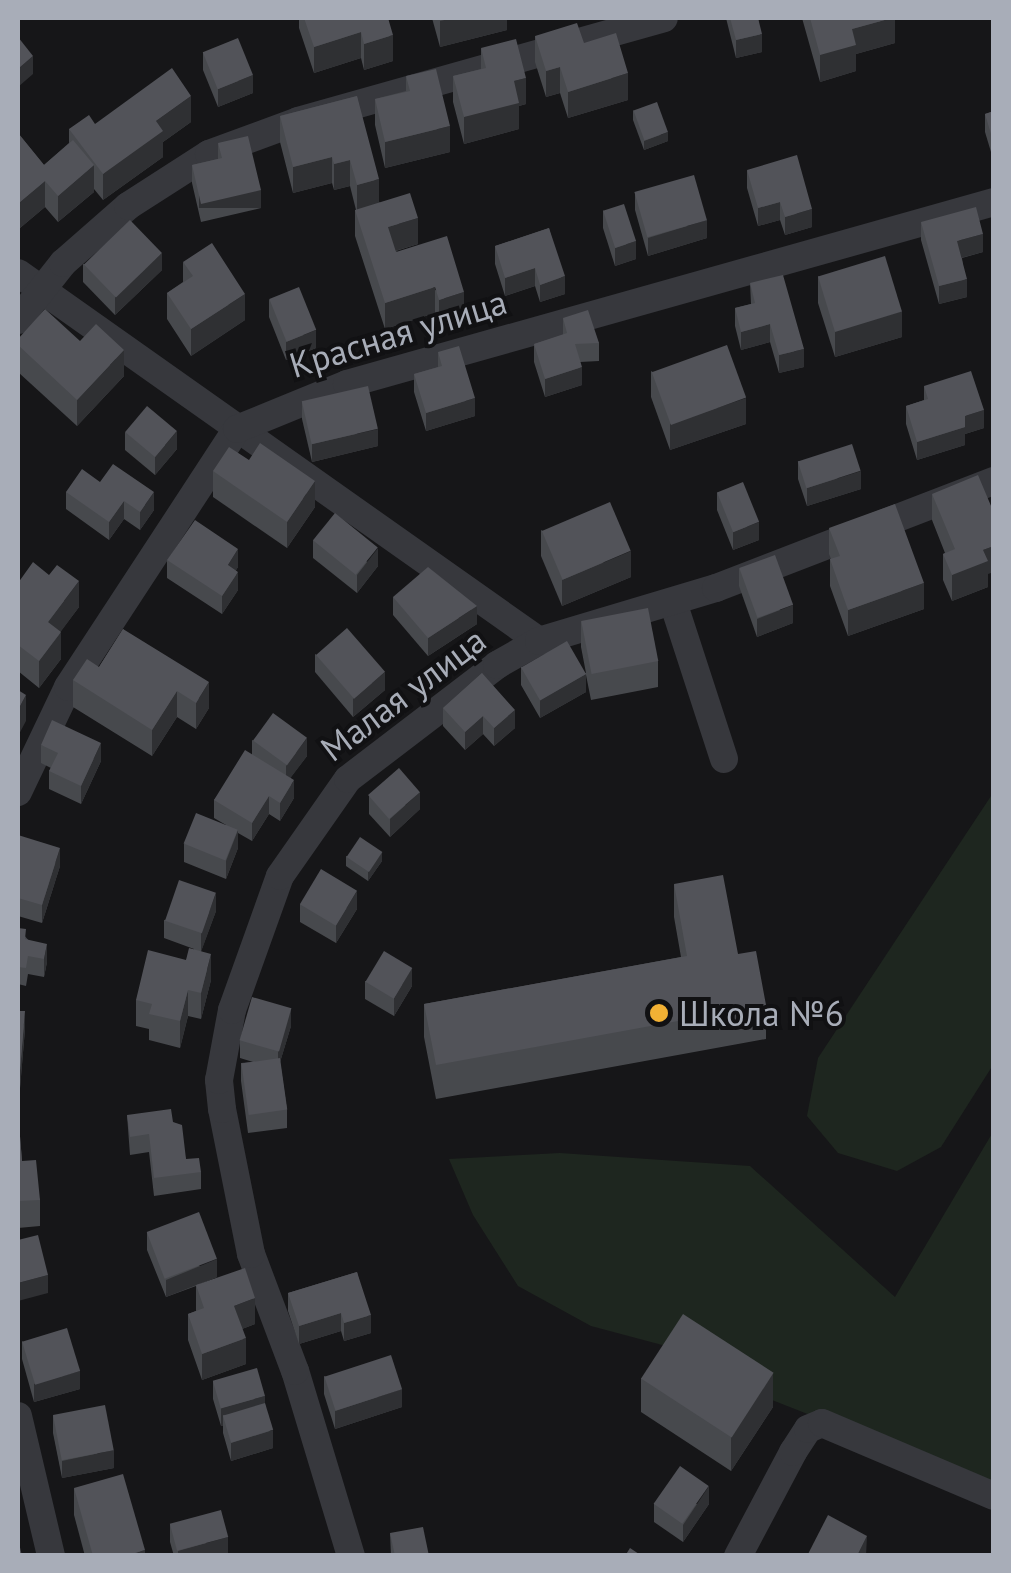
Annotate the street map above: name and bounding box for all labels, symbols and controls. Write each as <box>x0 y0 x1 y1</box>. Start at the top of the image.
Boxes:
street label: Красная улица <box>284 280 512 386</box>
street label: Малая улица <box>312 619 494 769</box>
place label: Школа №6 <box>679 992 844 1034</box>
marker: Школа №6 <box>648 1002 670 1024</box>

